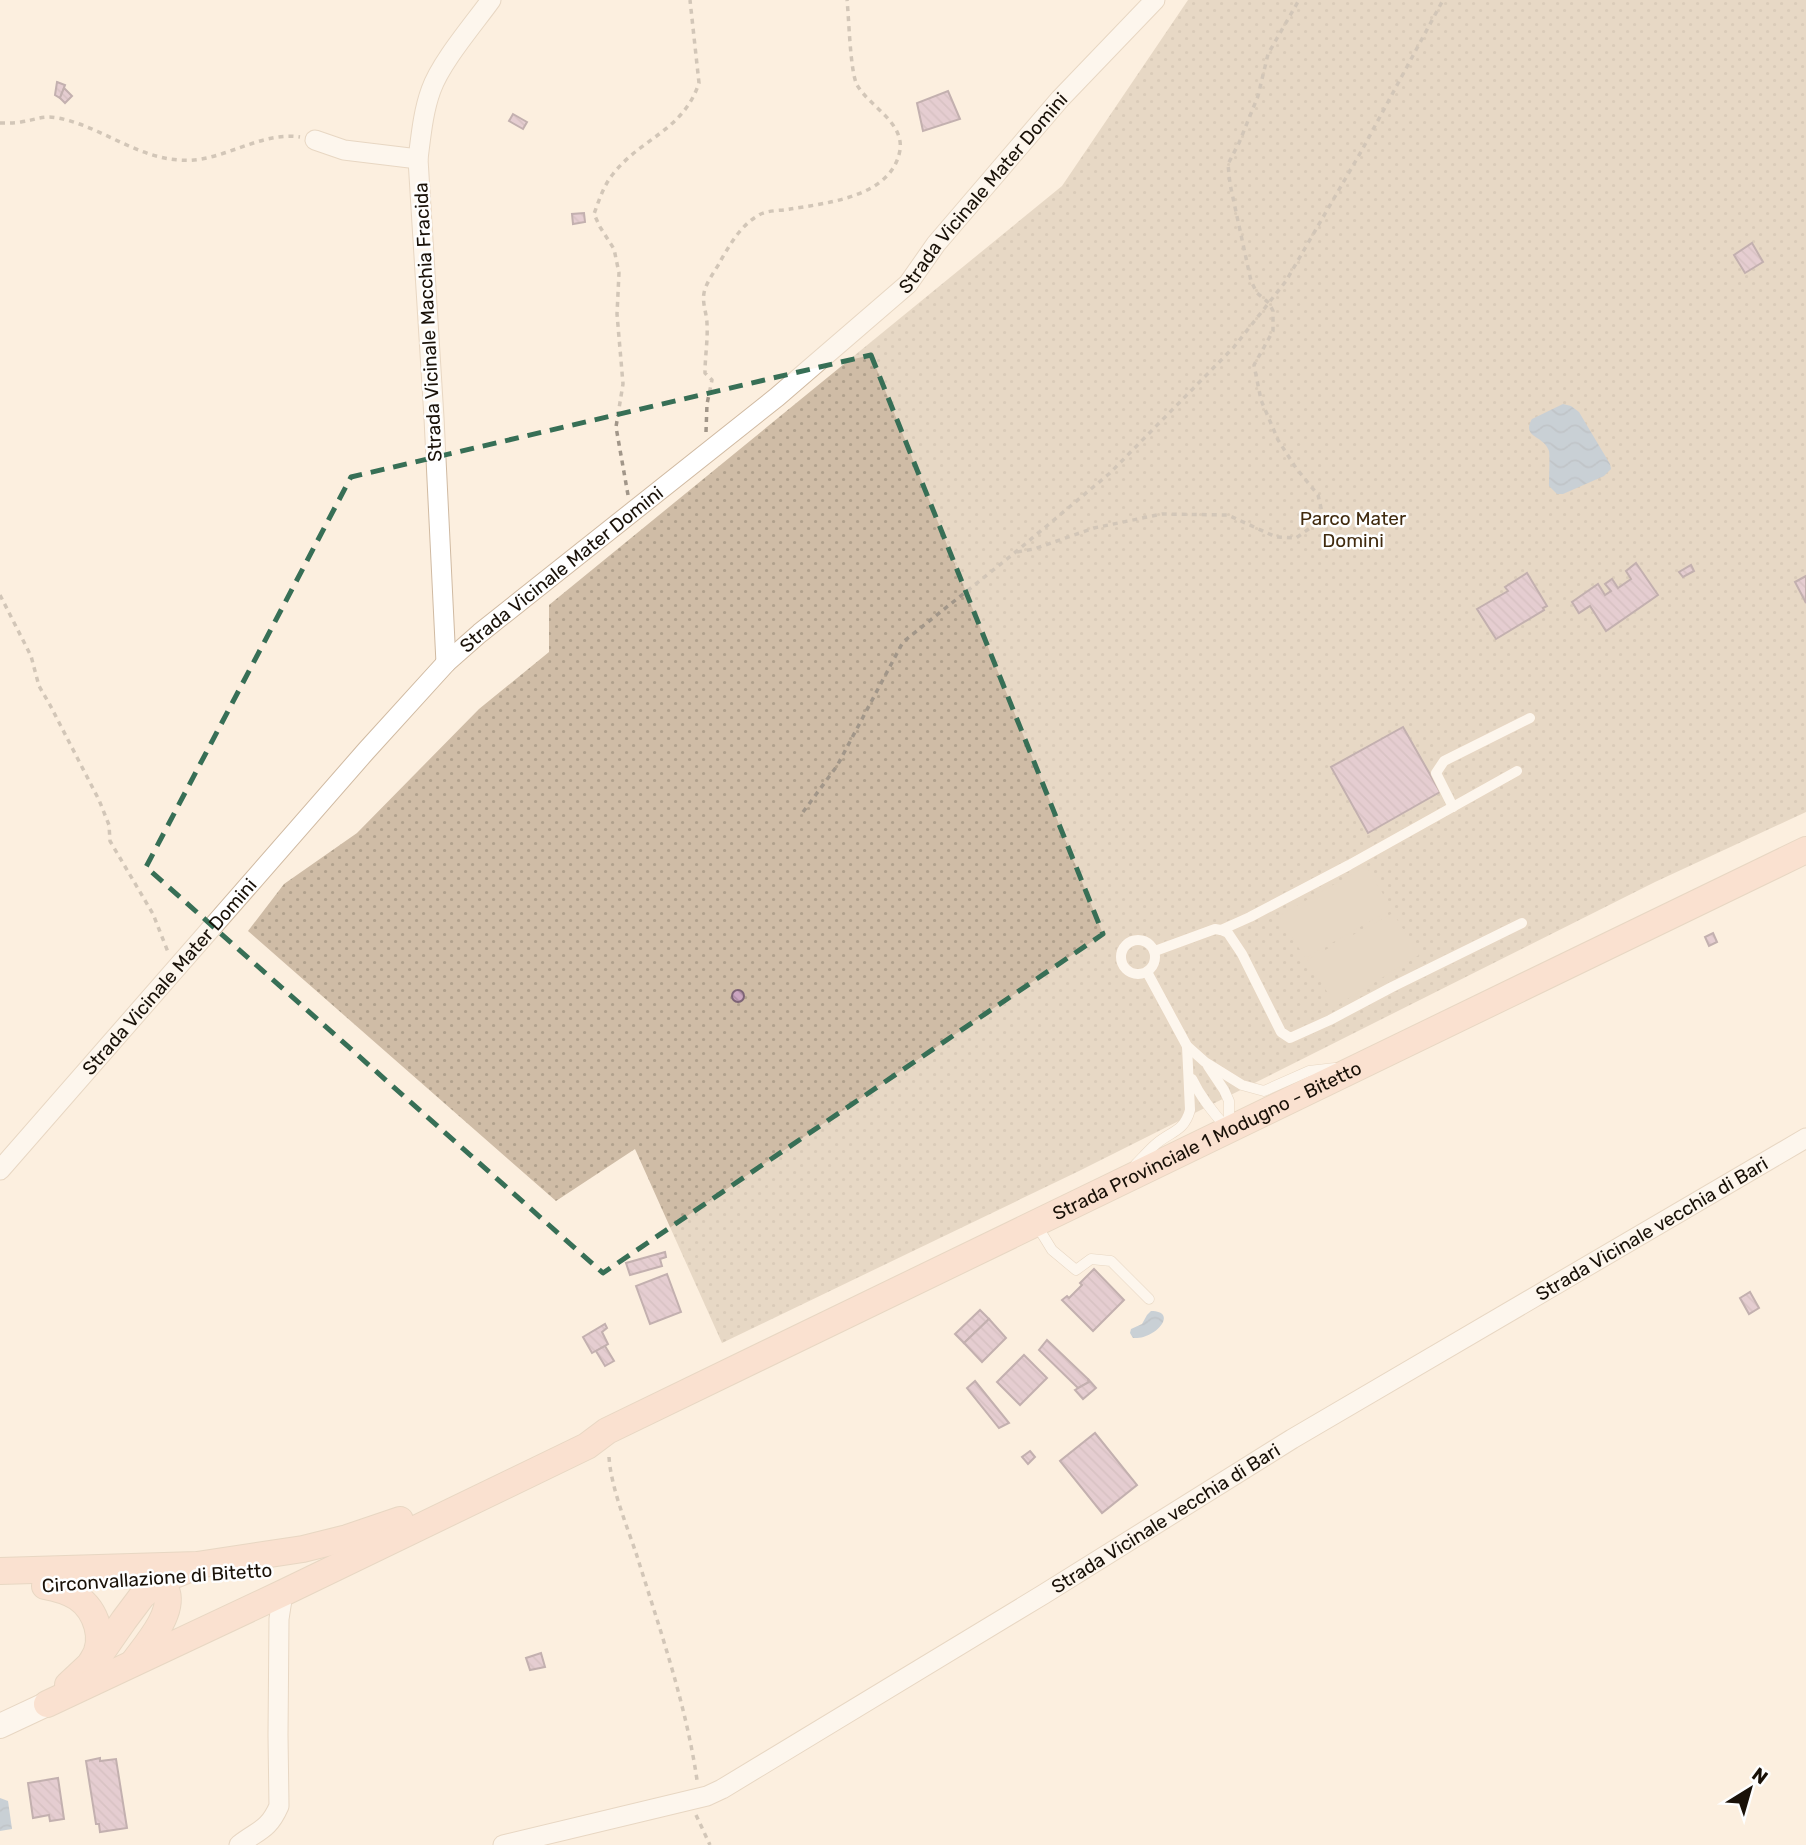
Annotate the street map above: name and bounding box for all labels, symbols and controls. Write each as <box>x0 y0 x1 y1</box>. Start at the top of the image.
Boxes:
street label: Strada Vicinale Mater Domini <box>894 87 1072 298</box>
street label: Strada Vicinale Macchia Fracida <box>409 182 447 462</box>
street label: Strada Vicinale Mater Domini <box>455 481 667 657</box>
park label: Parco Mater Domini <box>1300 507 1407 552</box>
street label: Strada Vicinale Mater Domini <box>77 873 261 1079</box>
street label: Strada Provinciale 1 Modugno - Bitetto <box>1049 1056 1365 1225</box>
street label: Strada Vicinale vecchia di Bari <box>1531 1151 1772 1305</box>
street label: Strada Vicinale vecchia di Bari <box>1047 1438 1284 1598</box>
street label: Circonvallazione di Bitetto <box>41 1558 273 1598</box>
north arrow <box>1715 1754 1785 1824</box>
text: N <box>1748 1763 1772 1789</box>

